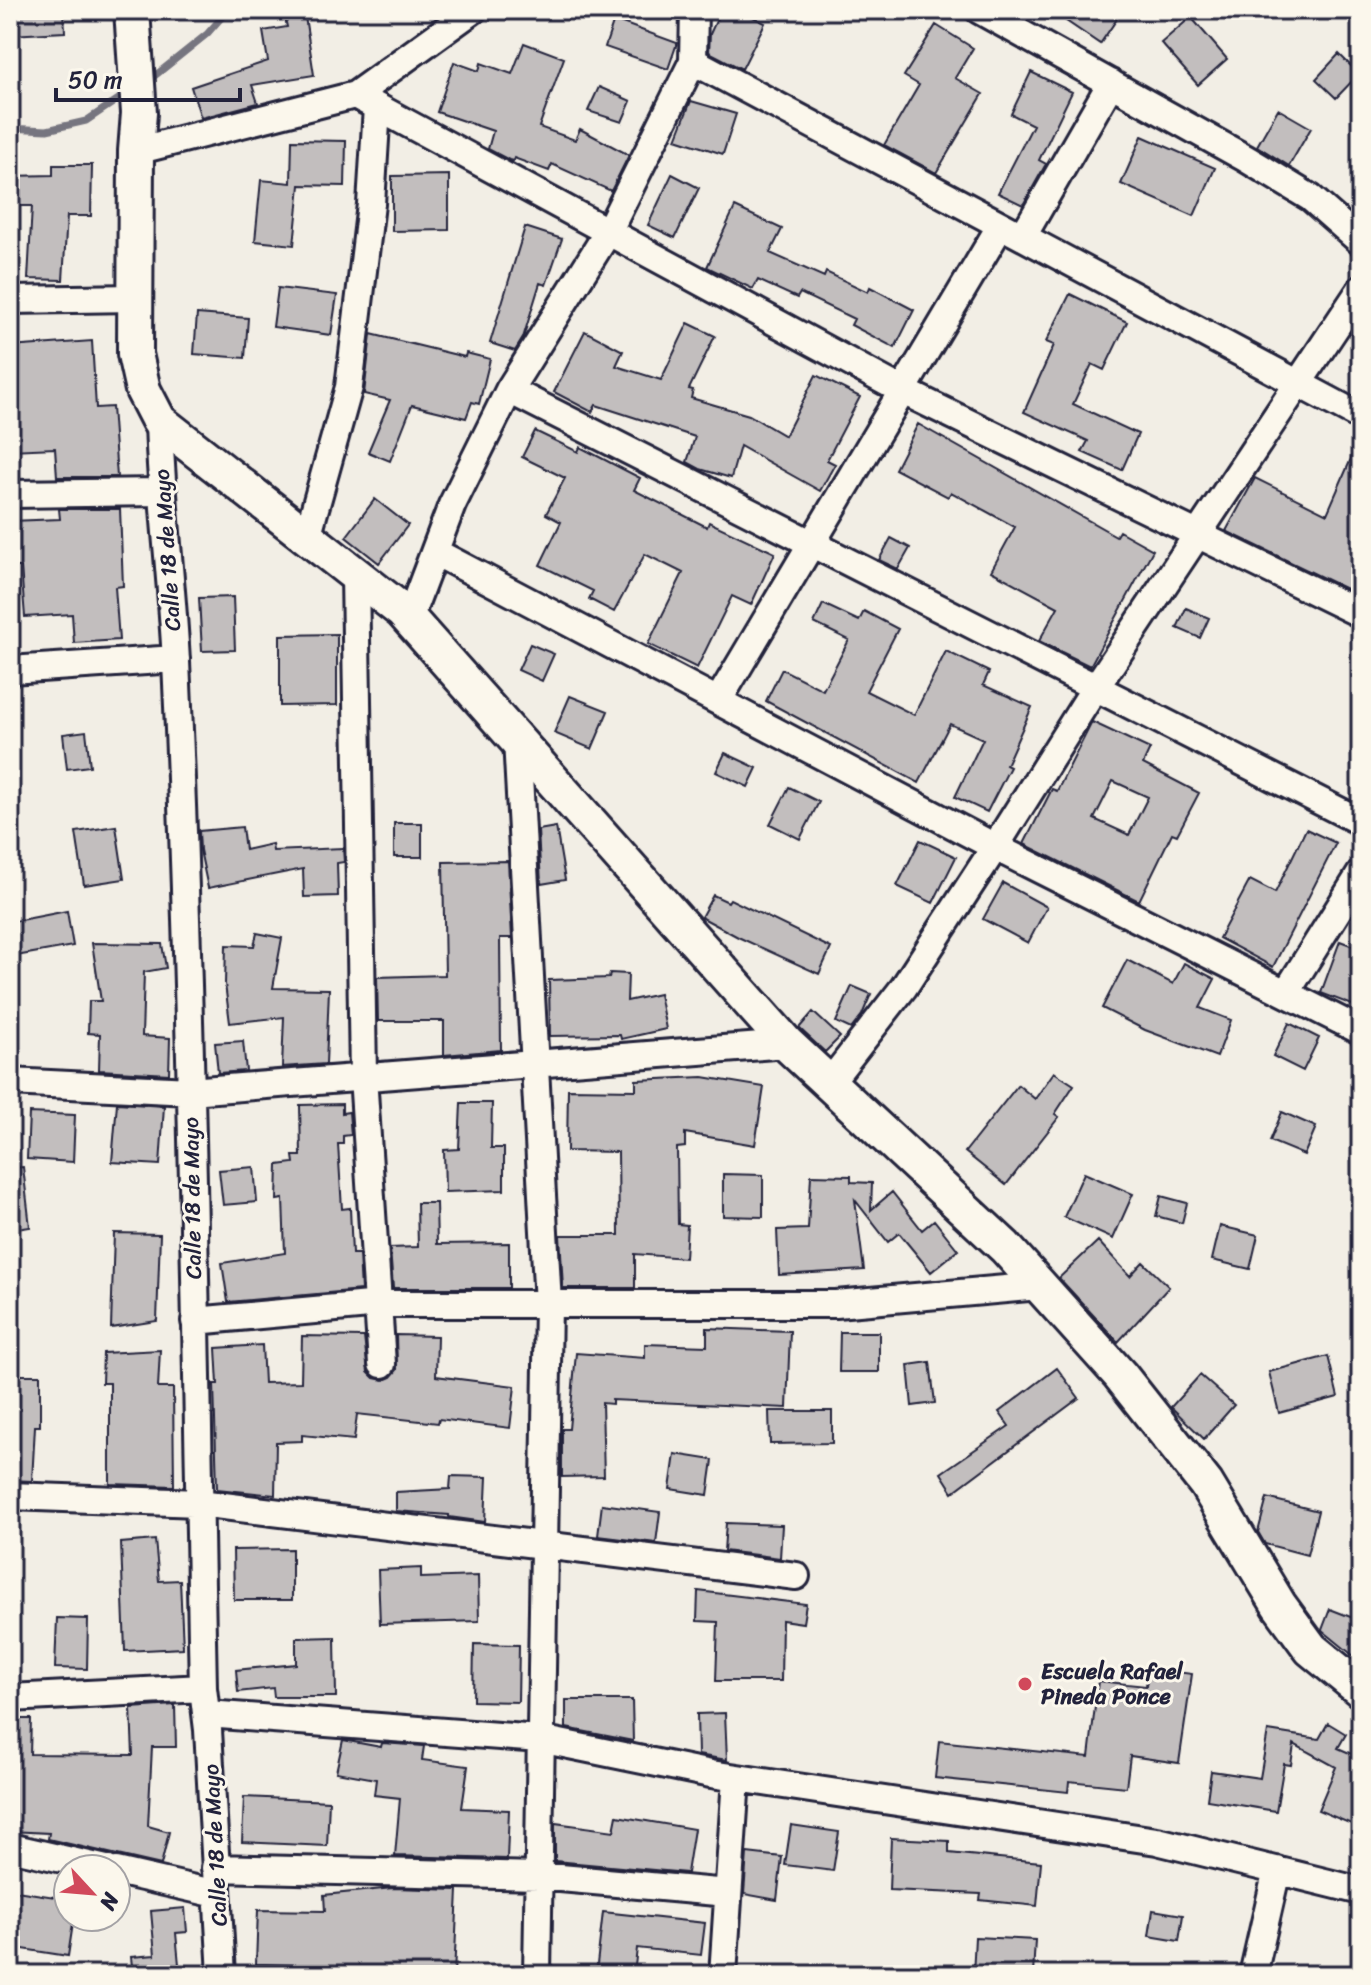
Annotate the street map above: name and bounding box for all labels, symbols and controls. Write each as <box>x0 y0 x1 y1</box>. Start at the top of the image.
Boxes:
scale bar <box>56 52 240 102</box>
text: 50 m <box>68 59 123 101</box>
street label: Calle 18 de Mayo <box>142 468 192 632</box>
street label: Calle 18 de Mayo <box>171 1117 213 1279</box>
place label: Escuela Rafael Pineda Ponce <box>1041 1652 1184 1716</box>
marker: Escuela Rafael Pineda Ponce <box>1016 1675 1034 1693</box>
street label: Calle 18 de Mayo <box>191 1763 239 1927</box>
north arrow <box>52 1853 132 1933</box>
text: N <box>88 1885 131 1918</box>

